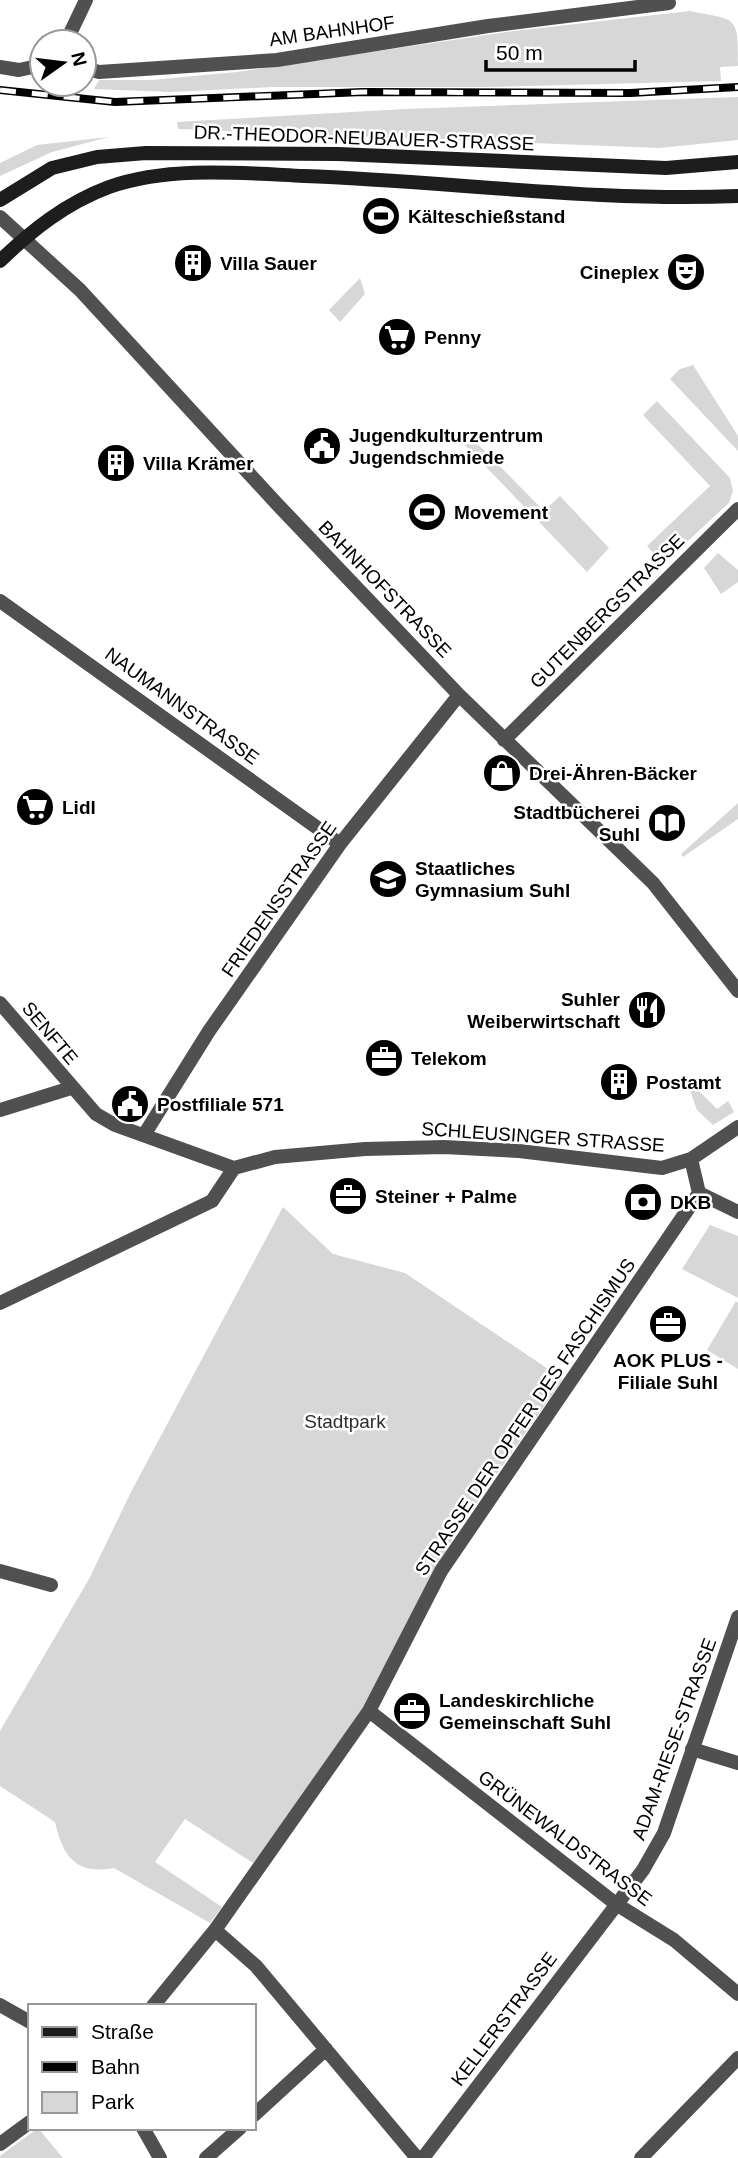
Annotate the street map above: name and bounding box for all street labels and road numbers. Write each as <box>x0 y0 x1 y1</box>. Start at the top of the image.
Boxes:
street label: AM BAHNHOF <box>268 12 396 50</box>
street label: DR.-THEODOR-NEUBAUER-STRASSE <box>193 122 535 154</box>
street label: BAHNHOFSTRASSE <box>314 516 456 662</box>
street label: GUTENBERGSTRASSE <box>526 530 688 692</box>
street label: NAUMANNSTRASSE <box>101 643 263 769</box>
street label: FRIEDENSSTRASSE <box>217 817 341 981</box>
street label: SENFTE <box>18 998 82 1068</box>
street label: SCHLEUSINGER STRASSE <box>421 1118 665 1156</box>
street label: STRASSE DER OPFER DES FASCHISMUS <box>411 1254 639 1580</box>
street label: ADAM-RIESE-STRASSE <box>628 1635 720 1843</box>
street label: GRÜNEWALDSTRASSE <box>474 1766 656 1910</box>
street label: KELLERSTRASSE <box>447 1948 561 2090</box>

